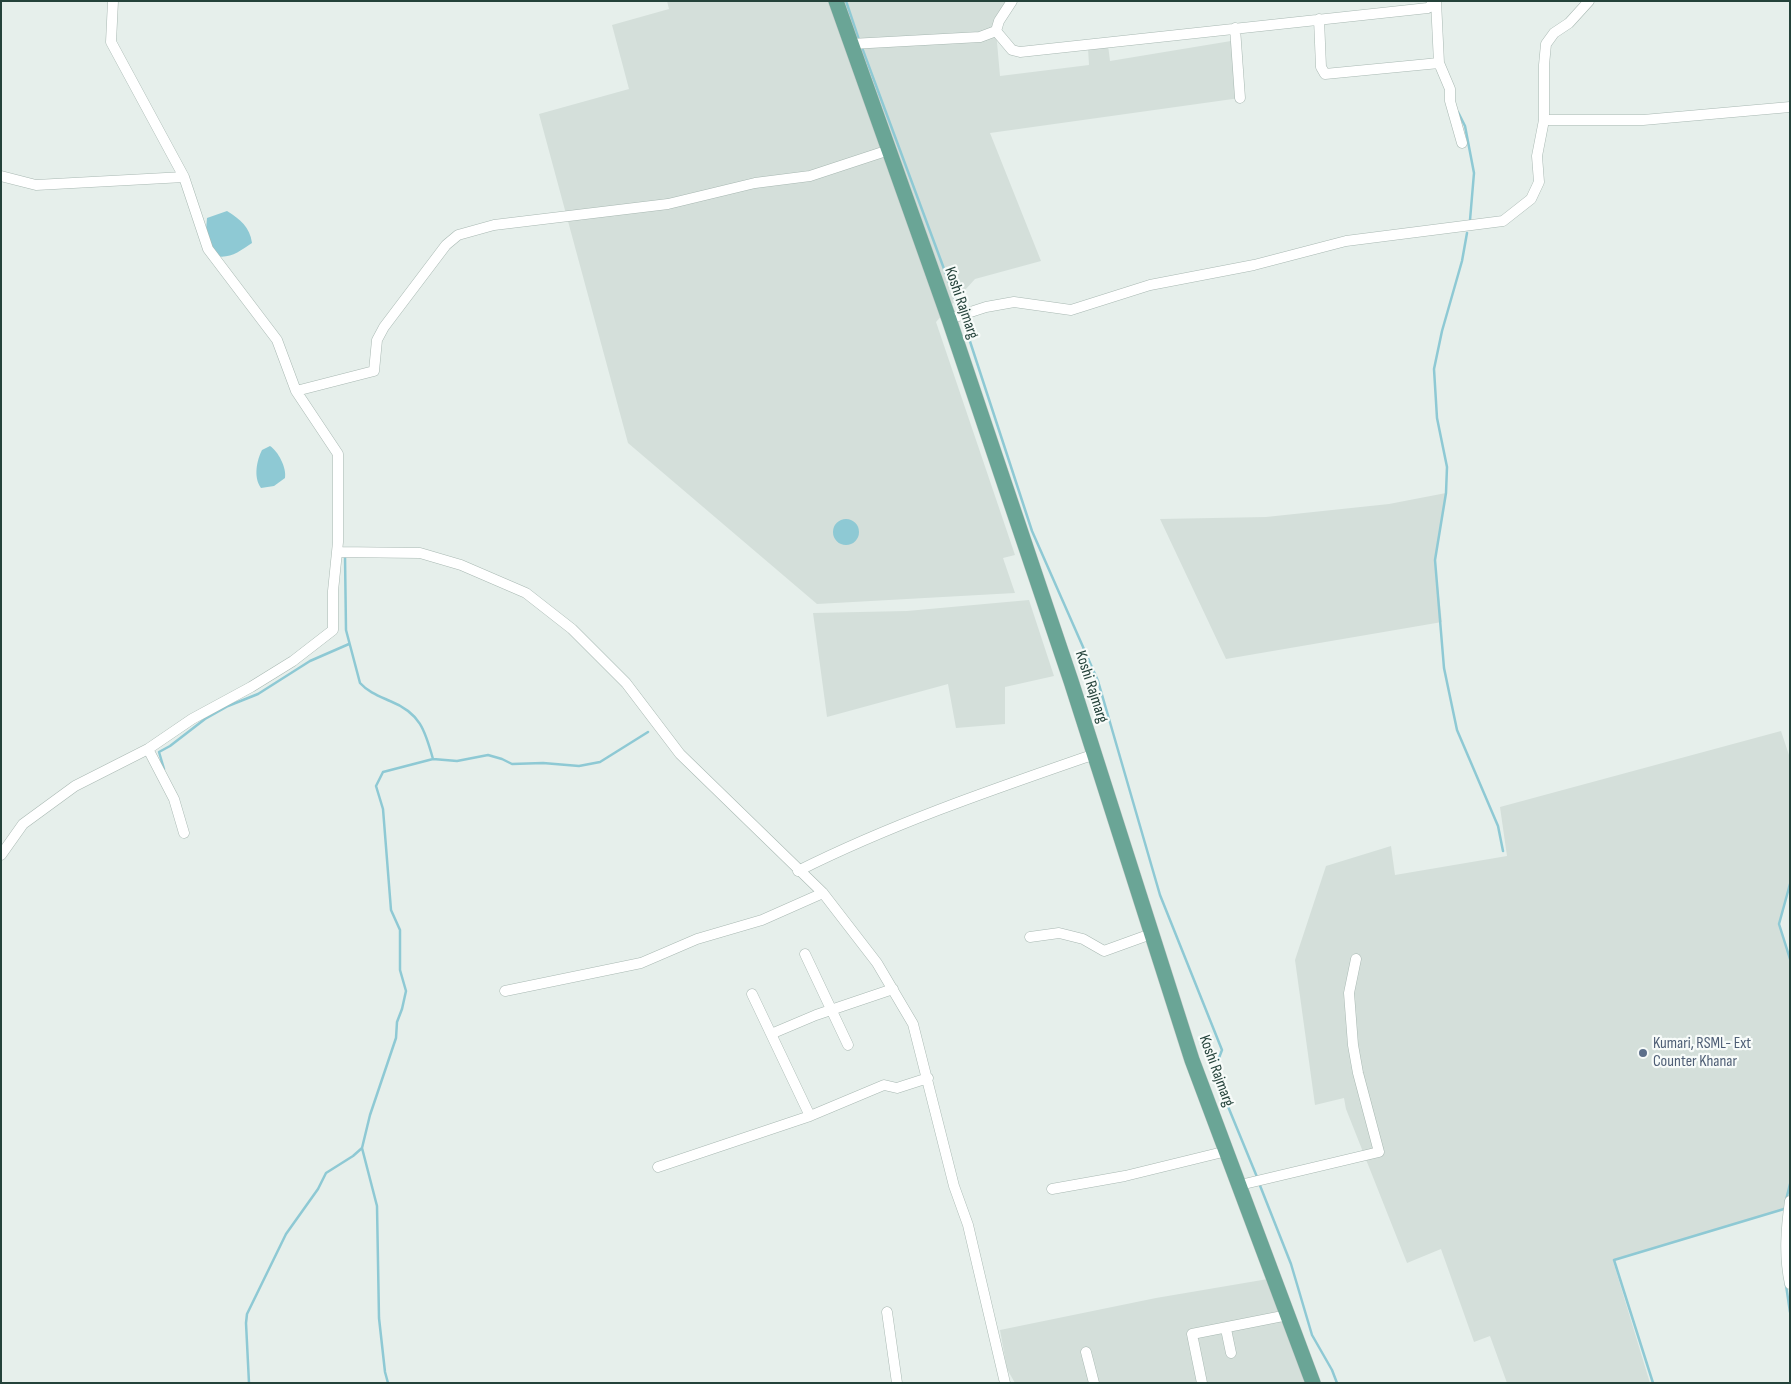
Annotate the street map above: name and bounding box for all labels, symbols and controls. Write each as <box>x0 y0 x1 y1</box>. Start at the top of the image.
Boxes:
street label: Koshi Rajmarg <box>940 264 982 342</box>
street label: Koshi Rajmarg <box>1070 648 1112 726</box>
street label: Koshi Rajmarg <box>1194 1033 1238 1109</box>
place label: Kumari, RSML- Ext Counter Khanar <box>1653 1034 1751 1072</box>
marker: Kumari, RSML- Ext Counter Khanar <box>1637 1047 1649 1059</box>

